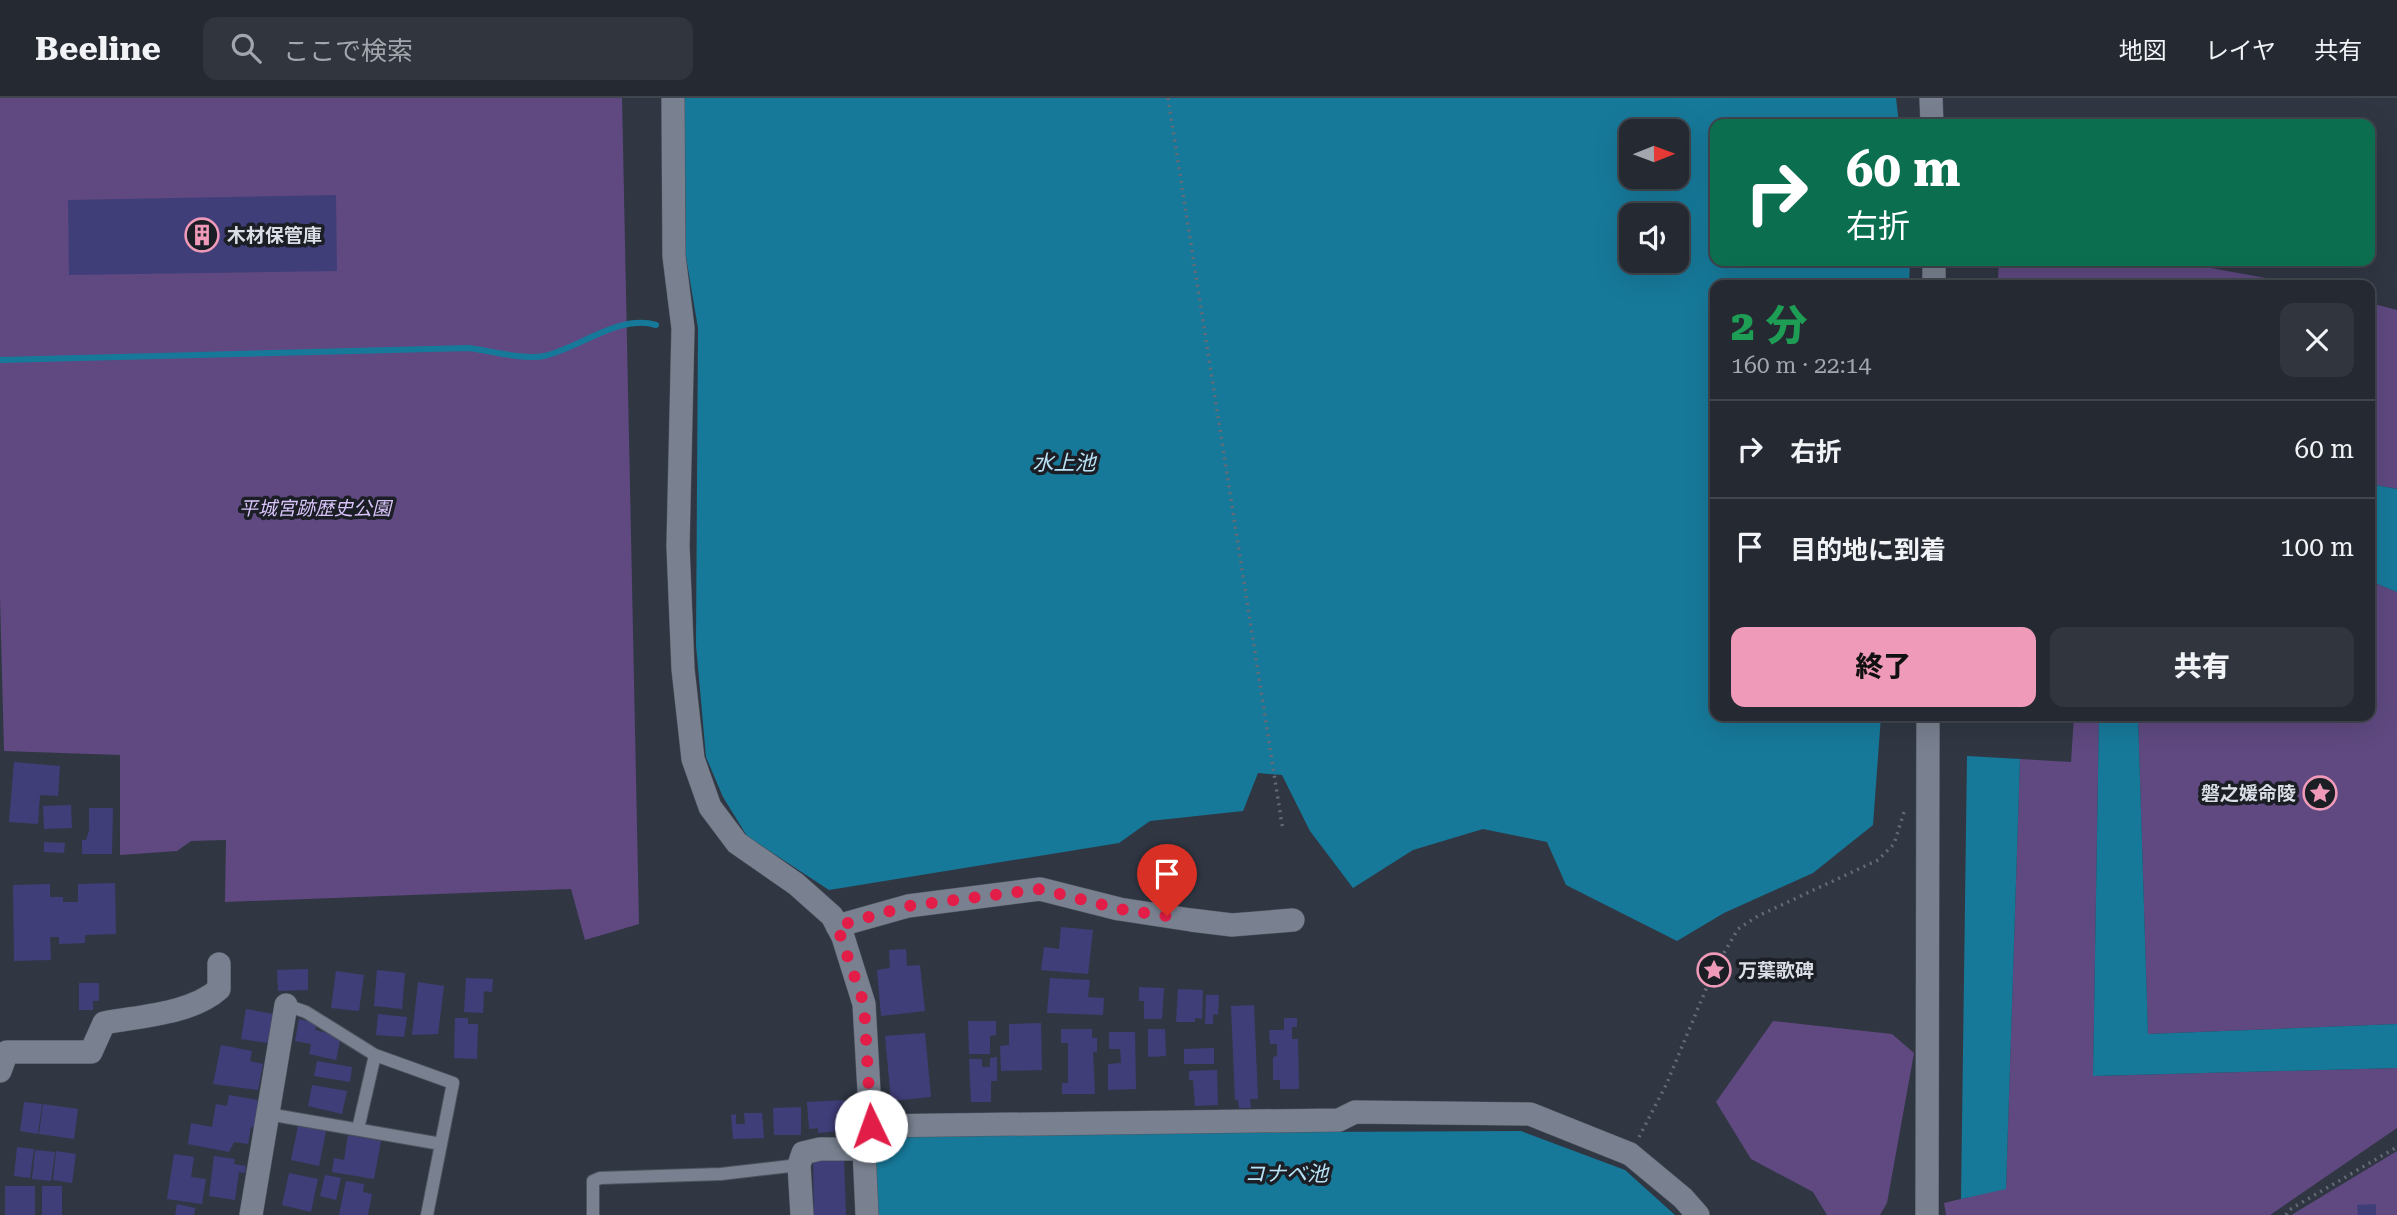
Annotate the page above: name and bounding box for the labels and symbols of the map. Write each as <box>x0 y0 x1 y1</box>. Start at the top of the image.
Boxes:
north arrow <box>1619 119 1689 189</box>
building icon: 木材保管庫 <box>183 216 221 254</box>
place label: 木材保管庫 <box>227 224 322 247</box>
water label: 水上池 <box>1033 451 1097 475</box>
park label: 平城宮跡歴史公園 <box>239 497 394 520</box>
place icon: 磐之媛命陵 <box>2301 774 2339 812</box>
place label: 磐之媛命陵 <box>2201 782 2296 805</box>
pin <box>1137 844 1197 916</box>
place icon: 万葉歌碑 <box>1695 951 1733 989</box>
place label: 万葉歌碑 <box>1738 959 1814 982</box>
position arrow <box>834 1089 908 1163</box>
water label: コナベ池 <box>1244 1162 1330 1186</box>

